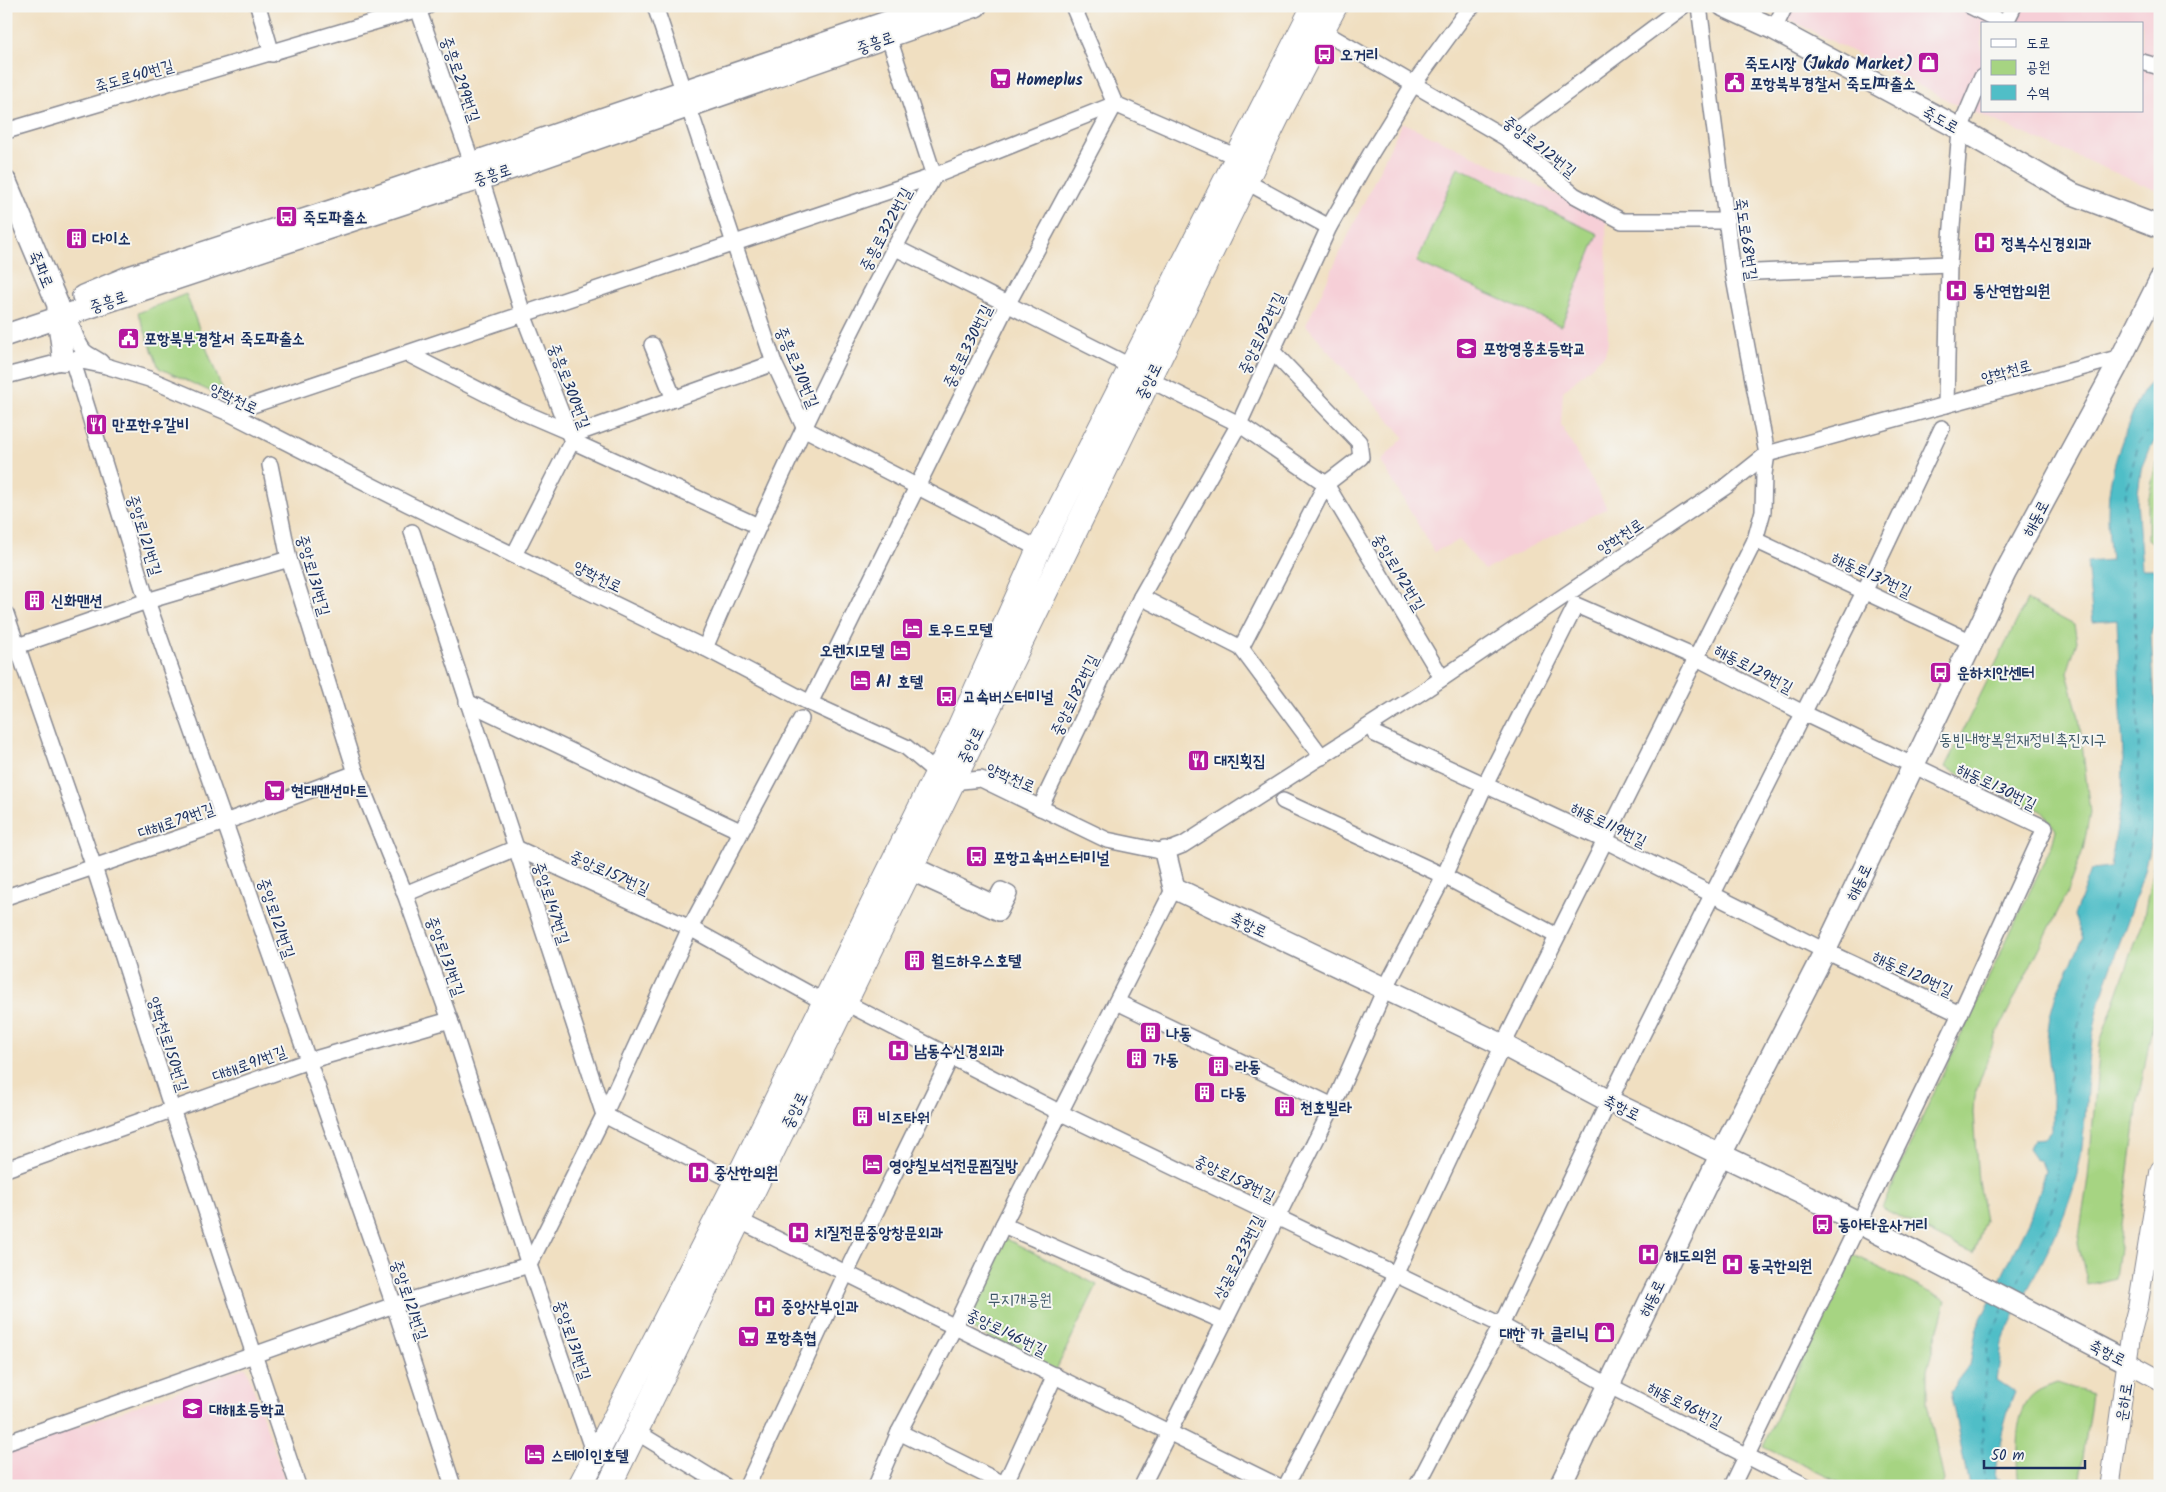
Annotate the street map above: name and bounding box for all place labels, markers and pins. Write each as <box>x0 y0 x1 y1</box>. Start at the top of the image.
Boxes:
bus stop icon: 오거리 <box>1312 42 1336 66</box>
place label: 오거리 <box>1340 43 1379 68</box>
shop icon: 죽도시장 (Jukdo Market) <box>1917 51 1941 75</box>
place label: 죽도시장 (Jukdo Market) <box>1745 52 1913 77</box>
supermarket icon: Homeplus <box>988 67 1012 91</box>
place label: Homeplus <box>1016 68 1083 93</box>
public building icon: 포항북부경찰서 죽도1파출소 <box>1722 71 1746 95</box>
place label: 포항북부경찰서 죽도1파출소 <box>1750 72 1916 97</box>
bus stop icon: 죽도파출소 <box>275 205 299 229</box>
place label: 죽도파출소 <box>303 206 368 231</box>
building icon: 다이소 <box>64 226 88 250</box>
place label: 다이소 <box>92 227 131 252</box>
hospital icon: 정복수신경외과 <box>1973 231 1997 255</box>
place label: 정복수신경외과 <box>2001 232 2091 257</box>
hospital icon: 동산연합의원 <box>1945 278 1969 302</box>
place label: 동산연합의원 <box>1973 279 2050 304</box>
public building icon: 포항북부경찰서 죽도파출소 <box>116 326 140 350</box>
place label: 포항북부경찰서 죽도파출소 <box>144 327 305 352</box>
school or university icon: 포항영흥초등학교 <box>1455 336 1479 360</box>
place label: 포항영흥초등학교 <box>1483 337 1586 362</box>
restaurant icon: 만포한우갈비 <box>84 412 108 436</box>
place label: 만포한우갈비 <box>112 413 189 438</box>
building icon: 신화맨션 <box>23 588 47 612</box>
place label: 신화맨션 <box>51 589 103 614</box>
hotel icon: 토우드모텔 <box>900 617 924 641</box>
place label: 토우드모텔 <box>928 618 994 643</box>
hotel icon: 오렌지모텔 <box>888 638 912 662</box>
place label: 오렌지모텔 <box>820 639 885 664</box>
bus stop icon: 운하치안센터 <box>1929 660 1953 684</box>
place label: 운하치안센터 <box>1957 661 2034 686</box>
hotel icon: A1 호텔 <box>848 669 872 693</box>
place label: A1 호텔 <box>876 670 924 695</box>
bus stop icon: 고속버스터미널 <box>935 684 959 708</box>
place label: 고속버스터미널 <box>963 685 1054 710</box>
restaurant icon: 대진횟집 <box>1186 748 1210 772</box>
place label: 대진횟집 <box>1214 749 1266 774</box>
supermarket icon: 현대맨션마트 <box>263 778 287 802</box>
place label: 현대맨션마트 <box>291 779 368 804</box>
bus stop icon: 포항고속버스터미널 <box>965 845 989 869</box>
place label: 포항고속버스터미널 <box>993 846 1110 871</box>
building icon: 월드하우스호텔 <box>903 948 927 972</box>
place label: 월드하우스호텔 <box>931 949 1022 974</box>
building icon: 나동 <box>1138 1021 1162 1045</box>
place label: 나동 <box>1166 1022 1192 1047</box>
hospital icon: 남동수신경외과 <box>886 1038 910 1062</box>
place label: 남동수신경외과 <box>914 1039 1004 1064</box>
building icon: 가동 <box>1125 1047 1149 1071</box>
place label: 가동 <box>1153 1048 1179 1073</box>
building icon: 라동 <box>1207 1054 1231 1078</box>
place label: 라동 <box>1235 1055 1261 1080</box>
building icon: 다동 <box>1193 1081 1217 1105</box>
place label: 다동 <box>1221 1082 1247 1107</box>
building icon: 천호빌라 <box>1272 1095 1296 1119</box>
place label: 천호빌라 <box>1300 1096 1353 1121</box>
building icon: 비즈타워 <box>850 1105 874 1129</box>
place label: 비즈타워 <box>878 1106 930 1131</box>
hotel icon: 영양칠보석전문찜질방 <box>861 1153 885 1177</box>
place label: 영양칠보석전문찜질방 <box>889 1154 1018 1179</box>
hospital icon: 중산한의원 <box>686 1160 710 1184</box>
place label: 중산한의원 <box>714 1161 779 1186</box>
bus stop icon: 동아타운사거리 <box>1810 1212 1834 1236</box>
place label: 동아타운사거리 <box>1838 1213 1928 1238</box>
hospital icon: 치질전문중앙창문외과 <box>786 1220 810 1244</box>
place label: 치질전문중앙창문외과 <box>814 1221 943 1246</box>
hospital icon: 해도의원 <box>1637 1243 1661 1267</box>
place label: 해도의원 <box>1664 1244 1717 1269</box>
hospital icon: 동국한의원 <box>1720 1253 1744 1277</box>
place label: 동국한의원 <box>1748 1254 1813 1279</box>
hospital icon: 중앙산부인과 <box>753 1294 777 1318</box>
place label: 중앙산부인과 <box>781 1295 858 1320</box>
shop icon: 대한 카 클리닉 <box>1593 1321 1617 1345</box>
place label: 대한 카 클리닉 <box>1499 1322 1589 1347</box>
supermarket icon: 포항축협 <box>737 1325 761 1349</box>
place label: 포항축협 <box>765 1326 817 1351</box>
school or university icon: 대해초등학교 <box>181 1397 205 1421</box>
place label: 대해초등학교 <box>209 1398 286 1423</box>
hotel icon: 스테이인호텔 <box>523 1443 547 1467</box>
place label: 스테이인호텔 <box>551 1444 629 1469</box>

